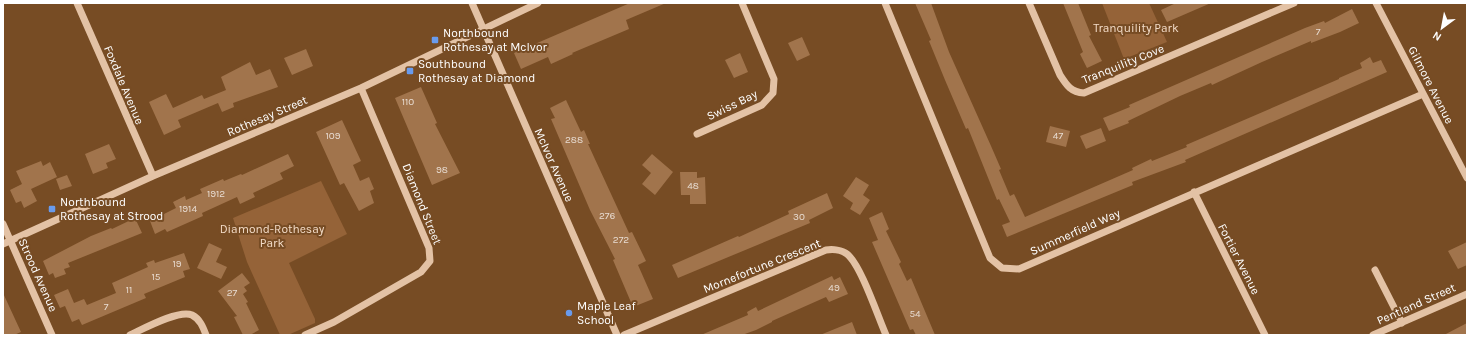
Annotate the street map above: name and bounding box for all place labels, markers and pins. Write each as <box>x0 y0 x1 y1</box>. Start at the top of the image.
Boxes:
place label: Northbound Rothesay at McIvor <box>443 26 547 54</box>
marker: Northbound Rothesay at McIvor <box>430 35 440 45</box>
place label: Southbound Rothesay at Diamond <box>418 57 535 85</box>
marker: Southbound Rothesay at Diamond <box>405 66 415 76</box>
place label: Northbound Rothesay at Strood <box>60 195 163 223</box>
marker: Northbound Rothesay at Strood <box>47 204 57 214</box>
place label: Maple Leaf School <box>577 299 637 327</box>
marker: Maple Leaf School <box>564 308 574 318</box>

